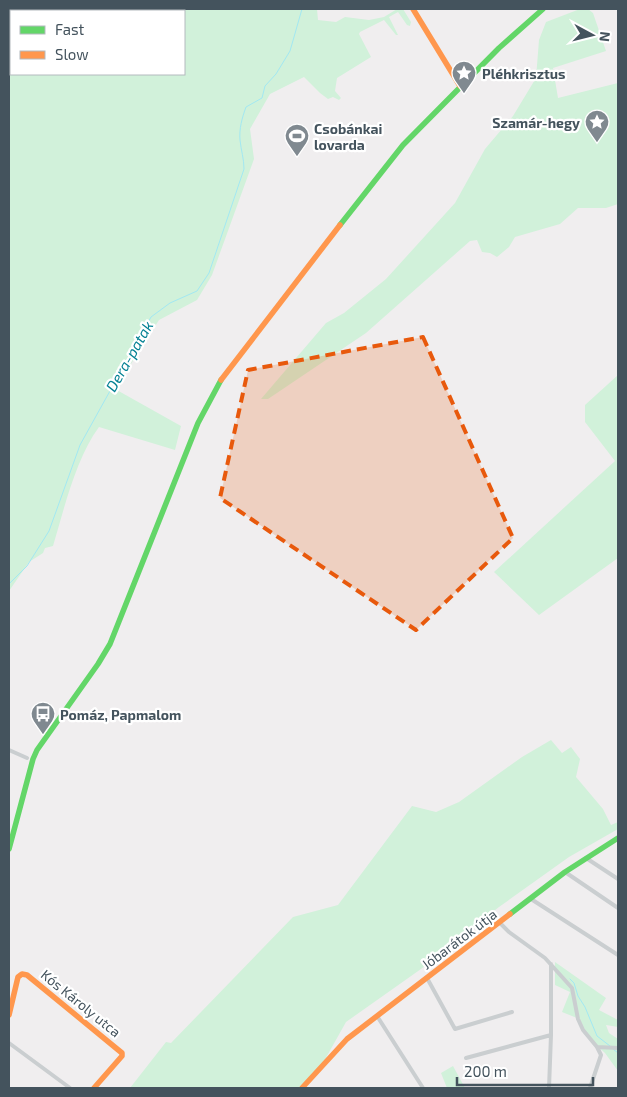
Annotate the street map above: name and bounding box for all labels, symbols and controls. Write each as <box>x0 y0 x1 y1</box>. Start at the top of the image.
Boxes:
legend <box>10 10 185 75</box>
north arrow <box>567 10 617 60</box>
text: Fast <box>55 20 85 38</box>
text: N <box>596 31 614 43</box>
text: Slow <box>55 45 89 63</box>
place icon: Pléhkrisztus <box>451 60 477 94</box>
place label: Pléhkrisztus <box>482 65 566 82</box>
place icon: Szamár-hegy <box>584 109 610 143</box>
place label: Szamár-hegy <box>492 114 580 131</box>
place label: Csobánkai lovarda <box>314 120 382 153</box>
sports icon: Csobánkai lovarda <box>284 123 310 157</box>
water label: Dera-patak <box>102 317 156 394</box>
bus stop icon: Pomáz, Papmalom <box>30 701 56 735</box>
place label: Pomáz, Papmalom <box>60 706 181 723</box>
street label: Jóbarátok útja <box>418 905 500 973</box>
street label: Kós Károly utca <box>38 966 124 1040</box>
scale bar <box>457 1054 593 1086</box>
text: 200 m <box>464 1062 507 1080</box>

